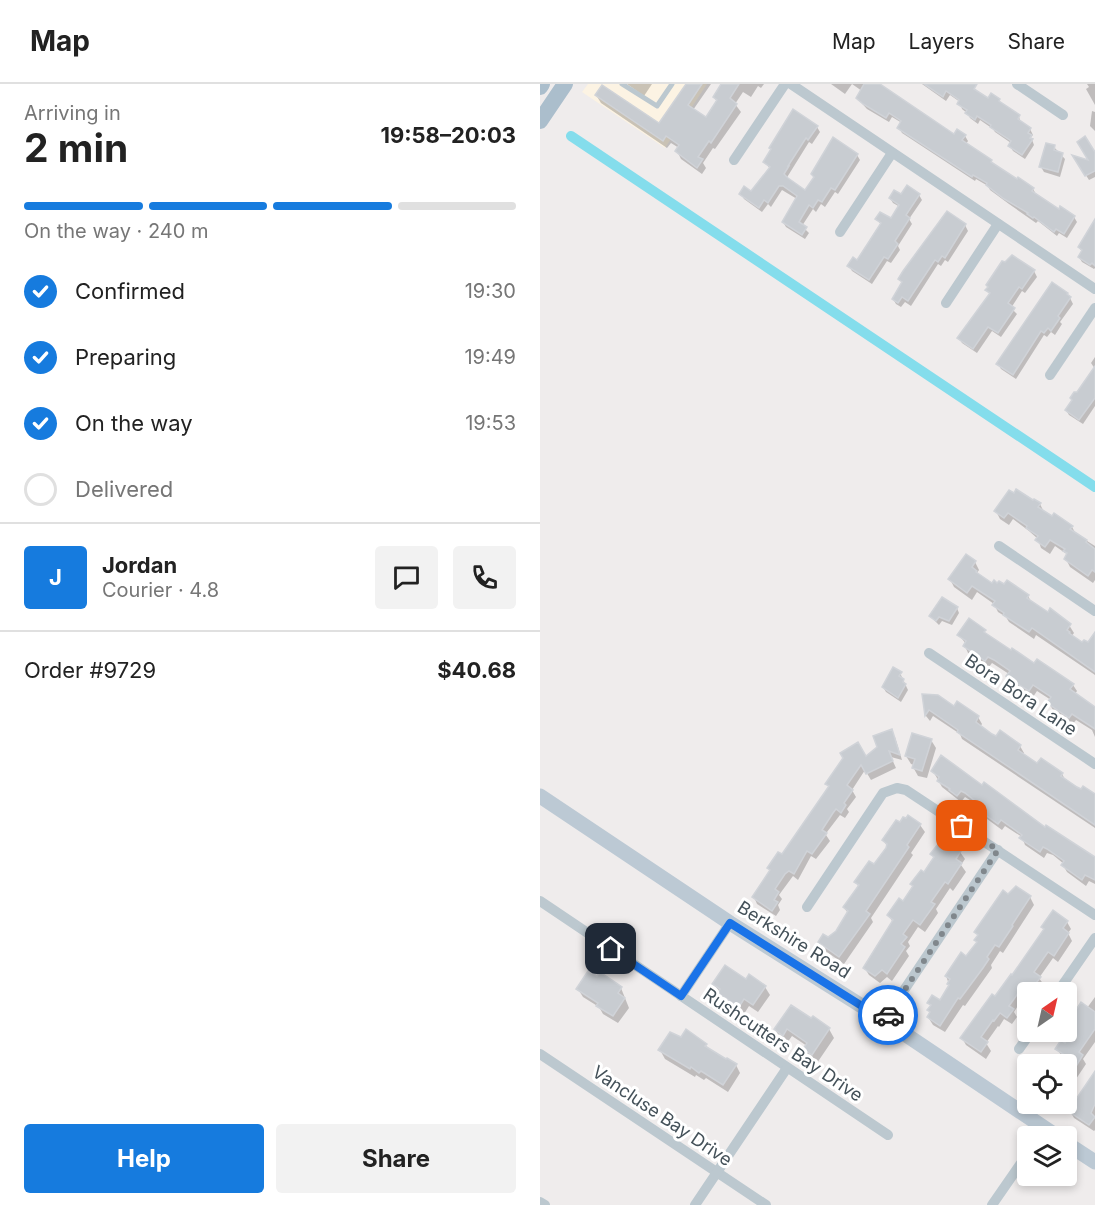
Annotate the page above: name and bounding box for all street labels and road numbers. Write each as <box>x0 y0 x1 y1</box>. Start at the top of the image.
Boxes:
street label: Bora Bora Lane <box>961 649 1081 740</box>
street label: Berkshire Road <box>734 896 855 983</box>
street label: Rushcutters Bay Drive <box>700 983 867 1106</box>
street label: Vancluse Bay Drive <box>588 1061 736 1170</box>

